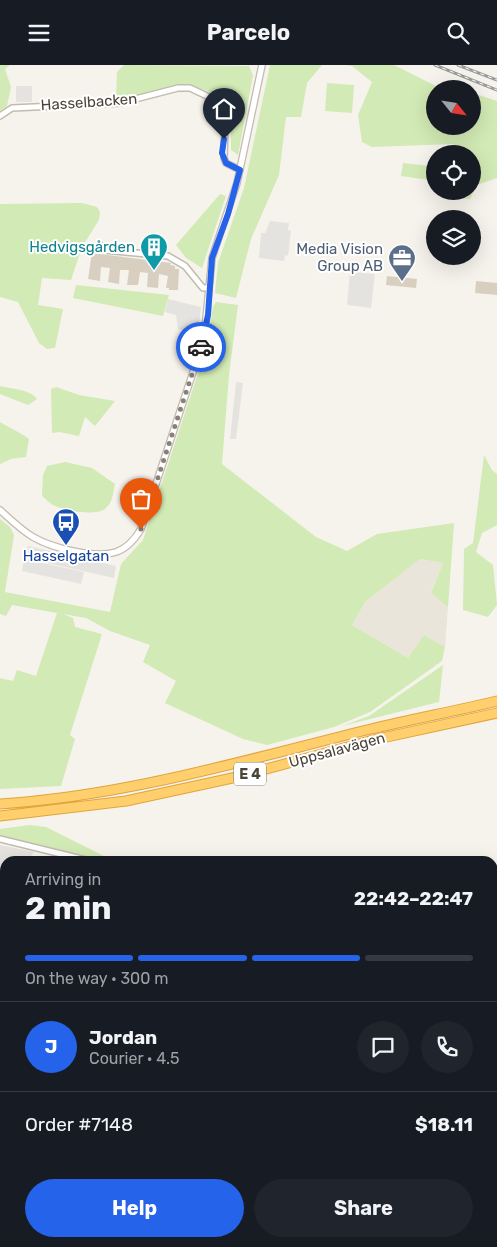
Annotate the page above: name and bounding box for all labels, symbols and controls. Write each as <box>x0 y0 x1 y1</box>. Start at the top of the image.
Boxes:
icon: menu <box>25 19 53 47</box>
text: Parcelo <box>207 19 290 46</box>
icon: search <box>444 19 472 47</box>
north arrow <box>426 80 481 135</box>
map controls <box>426 80 481 265</box>
pin <box>203 88 245 139</box>
street label: Hasselbacken <box>40 90 138 114</box>
icon: home <box>210 95 238 123</box>
button: locate <box>426 145 481 200</box>
button: layers <box>426 210 481 265</box>
building icon: Hedvigsgården <box>139 232 169 271</box>
place label: Hedvigsgården <box>29 238 135 256</box>
place label: Media Vision Group AB <box>296 240 383 275</box>
office icon: Media Vision Group AB <box>387 243 417 282</box>
courier <box>176 322 226 372</box>
icon: car <box>187 333 215 361</box>
pin <box>120 478 162 529</box>
icon: bag <box>127 485 155 513</box>
bus stop icon: Hasselgatan <box>51 507 81 546</box>
place label: Hasselgatan <box>23 547 109 565</box>
street label: Uppsalavägen <box>287 729 387 771</box>
road number: E 4 <box>234 763 266 786</box>
text: Arriving in <box>25 870 101 889</box>
text: 22:42–22:47 <box>354 887 473 910</box>
text: 2 min <box>25 889 112 927</box>
text: On the way · 300 m <box>25 969 168 988</box>
button: chat <box>357 1021 409 1073</box>
button: phone <box>421 1021 473 1073</box>
text: Jordan <box>89 1026 157 1049</box>
text: J <box>45 1035 57 1058</box>
text: Courier · 4.5 <box>89 1049 179 1068</box>
text: Order #7148 <box>25 1113 133 1136</box>
text: $18.11 <box>415 1113 473 1136</box>
button: Help <box>25 1179 244 1237</box>
button: Share <box>254 1179 473 1237</box>

